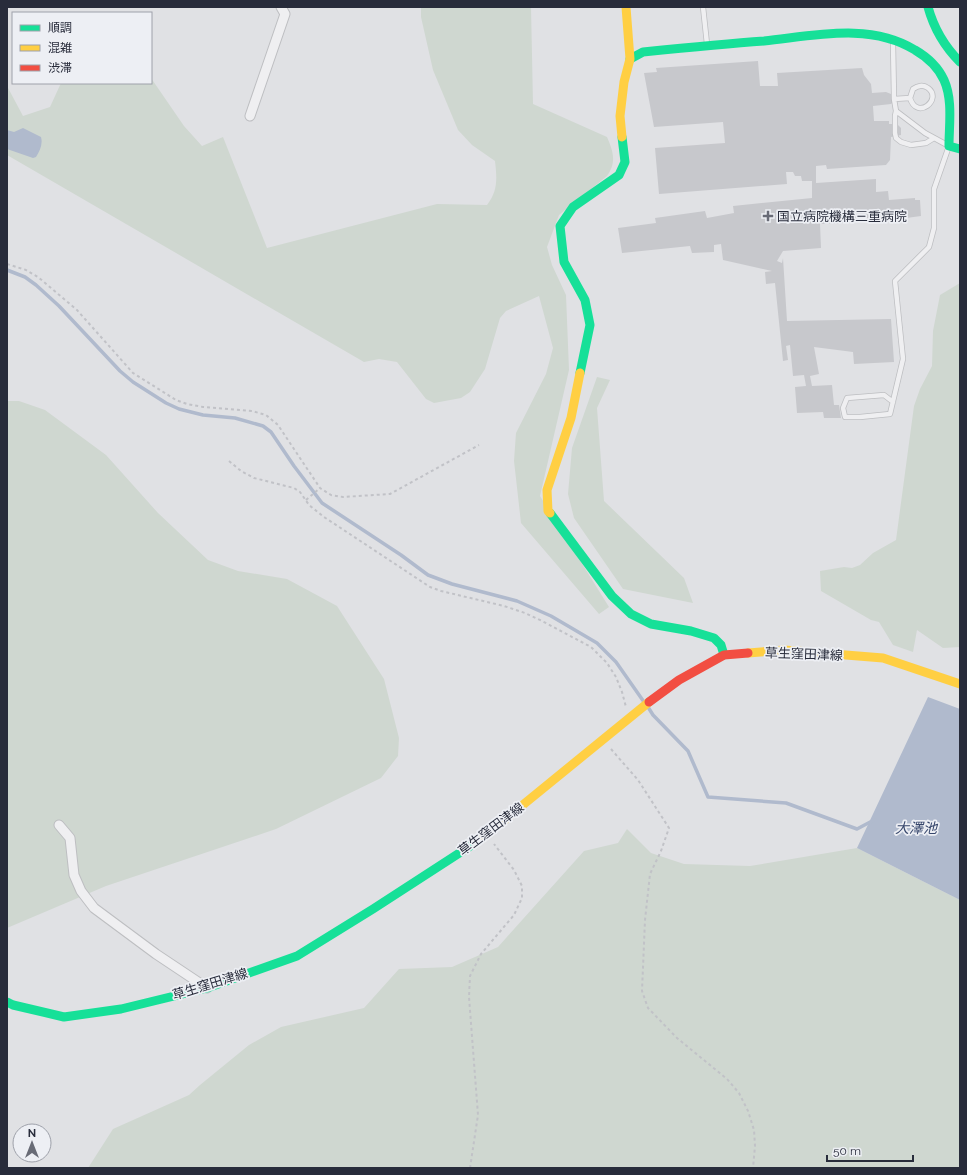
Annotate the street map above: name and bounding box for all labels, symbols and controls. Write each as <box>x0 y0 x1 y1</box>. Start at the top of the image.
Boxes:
legend <box>12 12 152 84</box>
text: 順調 <box>48 21 72 35</box>
text: 混雑 <box>48 41 72 55</box>
text: 渋滞 <box>48 61 72 75</box>
place label: 国立病院機構三重病院 <box>777 209 907 224</box>
marker: 国立病院機構三重病院 <box>762 210 774 222</box>
street label: 草生窪田津線 <box>765 645 843 663</box>
street label: 草生窪田津線 <box>455 800 527 858</box>
water label: 大澤池 <box>895 820 939 836</box>
street label: 草生窪田津線 <box>171 965 249 1003</box>
north arrow <box>12 1123 52 1163</box>
text: N <box>28 1127 36 1140</box>
scale bar <box>827 1137 913 1163</box>
text: 50 m <box>833 1144 861 1158</box>

